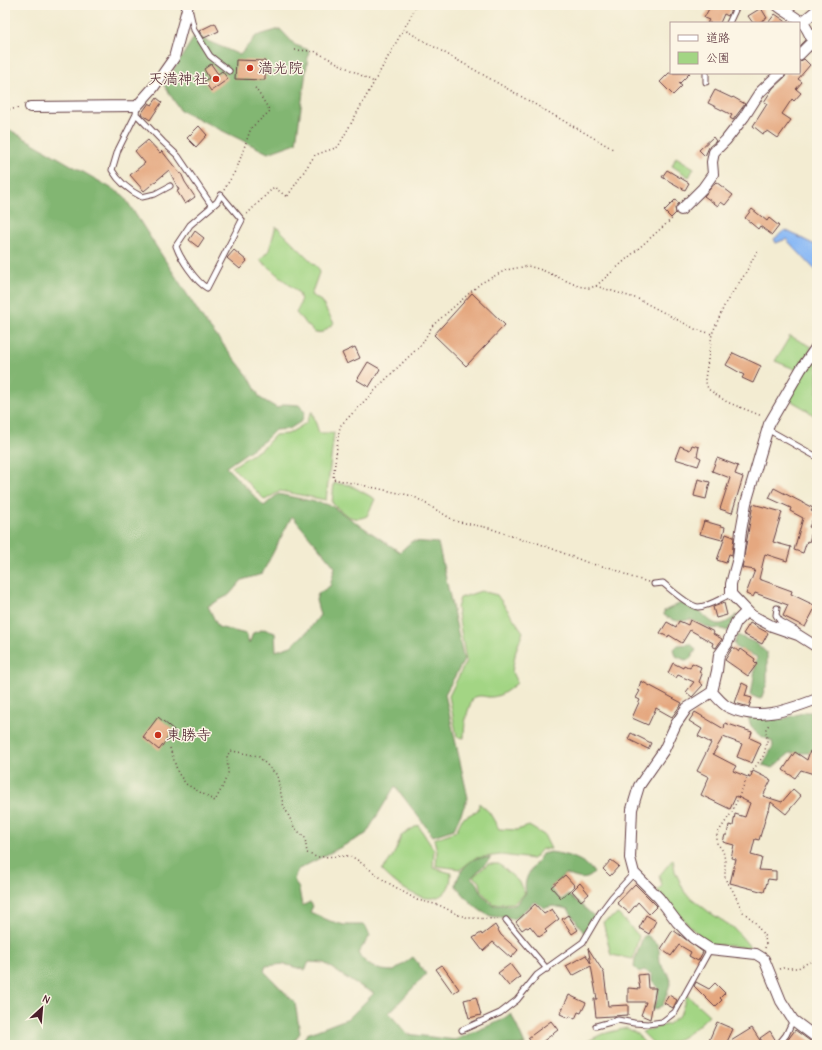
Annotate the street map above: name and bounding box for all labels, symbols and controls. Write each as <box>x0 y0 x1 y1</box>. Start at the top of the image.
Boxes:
legend <box>670 22 800 74</box>
text: 道路 <box>706 31 730 45</box>
text: 公園 <box>706 51 730 65</box>
place label: 満光院 <box>258 59 303 77</box>
marker: 満光院 <box>245 63 255 73</box>
place label: 天満神社 <box>148 70 208 88</box>
marker: 天満神社 <box>211 74 221 84</box>
place label: 東勝寺 <box>166 726 211 744</box>
marker: 東勝寺 <box>153 730 163 740</box>
north arrow <box>22 988 62 1028</box>
text: N <box>40 992 52 1007</box>

